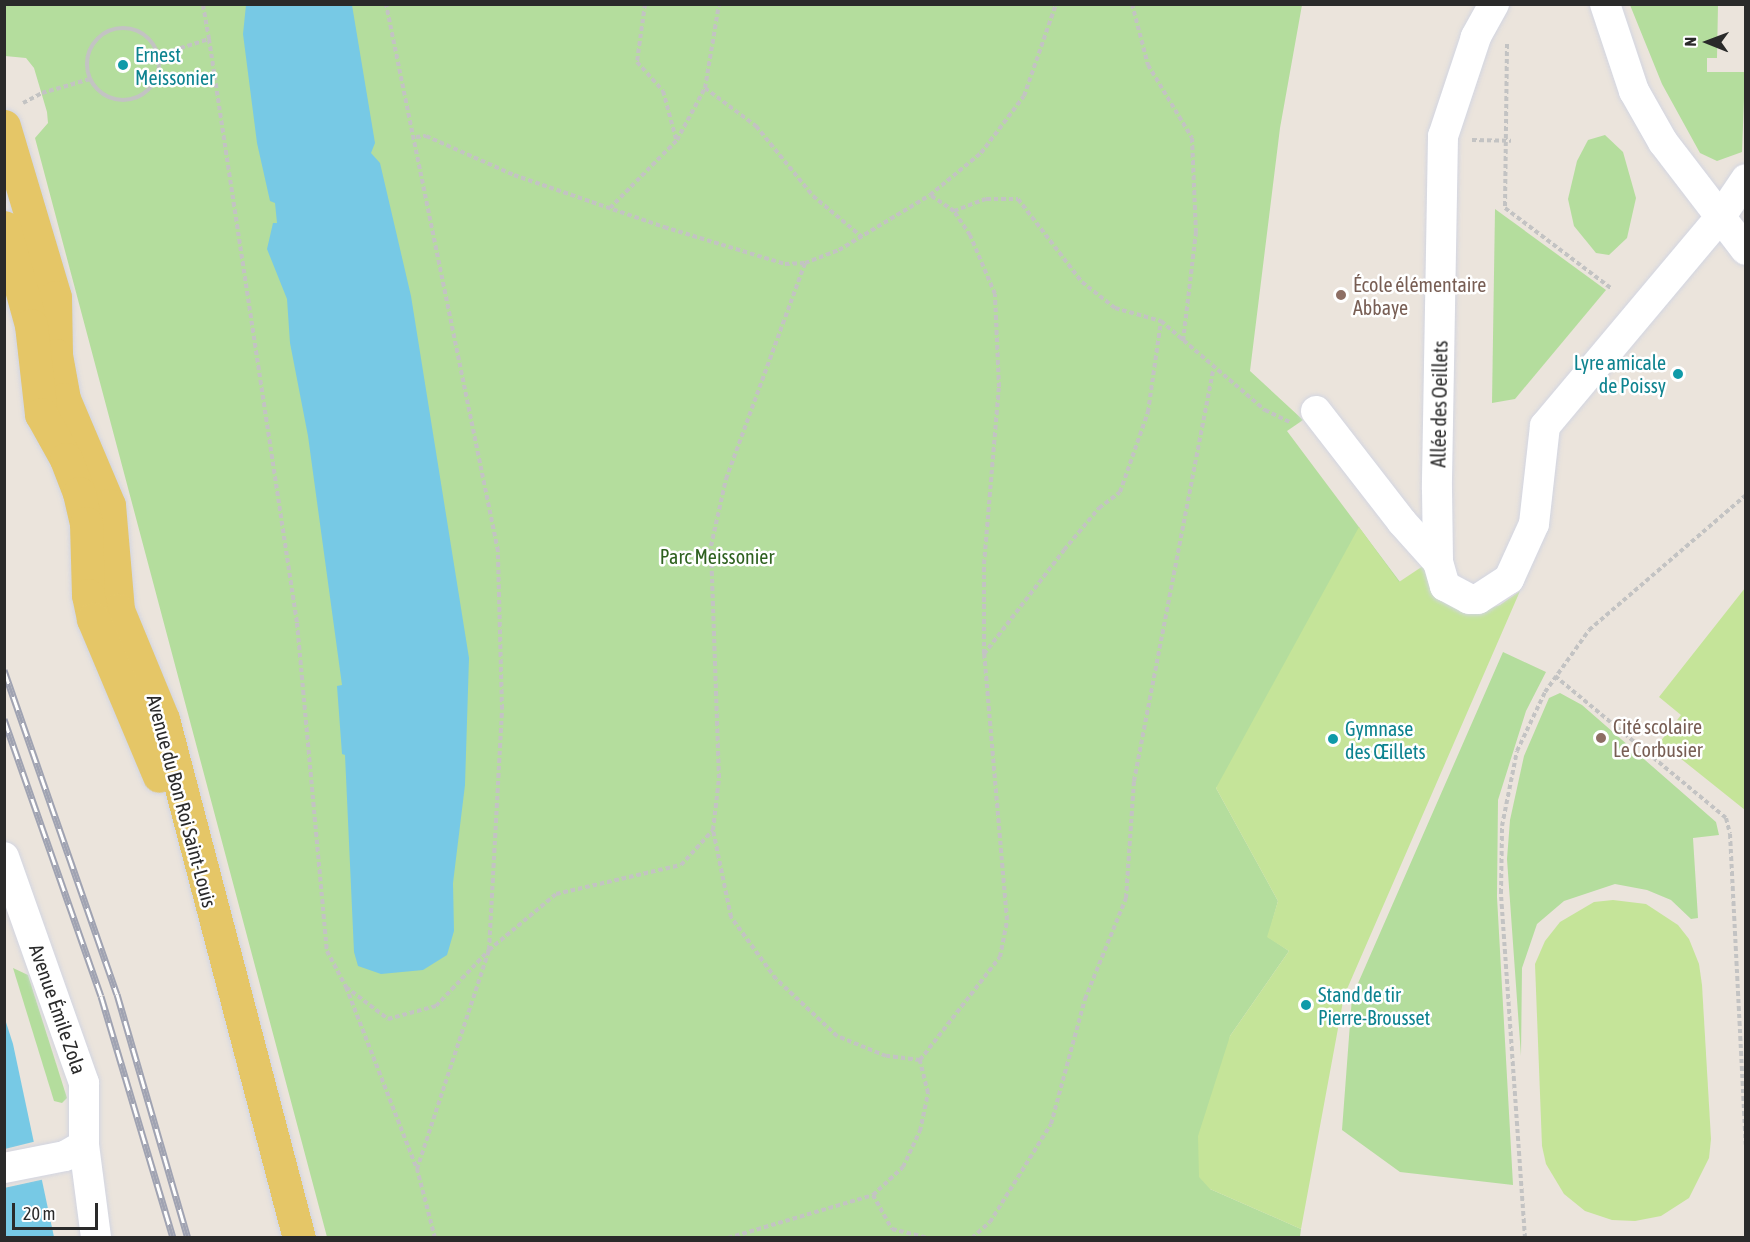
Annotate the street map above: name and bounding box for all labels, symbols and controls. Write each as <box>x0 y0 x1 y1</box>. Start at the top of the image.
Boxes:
north arrow <box>1678 12 1738 72</box>
text: N <box>1681 37 1699 47</box>
place label: Ernest Meissonier <box>135 42 215 89</box>
marker: Ernest Meissonier <box>116 58 130 72</box>
place label: École élémentaire Abbaye <box>1353 272 1486 319</box>
marker: École élémentaire Abbaye <box>1334 288 1348 302</box>
street label: Allée des Oeillets <box>1426 340 1452 468</box>
place label: Lyre amicale de Poissy <box>1574 350 1666 397</box>
marker: Lyre amicale de Poissy <box>1671 367 1685 381</box>
park label: Parc Meissonier <box>660 544 774 568</box>
street label: Avenue du Bon Roi Saint-Louis <box>142 692 222 910</box>
place label: Cité scolaire Le Corbusier <box>1613 714 1703 761</box>
place label: Gymnase des Œillets <box>1345 716 1426 763</box>
marker: Cité scolaire Le Corbusier <box>1594 731 1608 745</box>
marker: Gymnase des Œillets <box>1326 732 1340 746</box>
street label: Avenue Émile Zola <box>25 941 91 1077</box>
place label: Stand de tir Pierre-Brousset <box>1318 982 1430 1029</box>
marker: Stand de tir Pierre-Brousset <box>1299 998 1313 1012</box>
scale bar <box>15 1191 100 1229</box>
text: 20 m <box>23 1203 55 1224</box>

